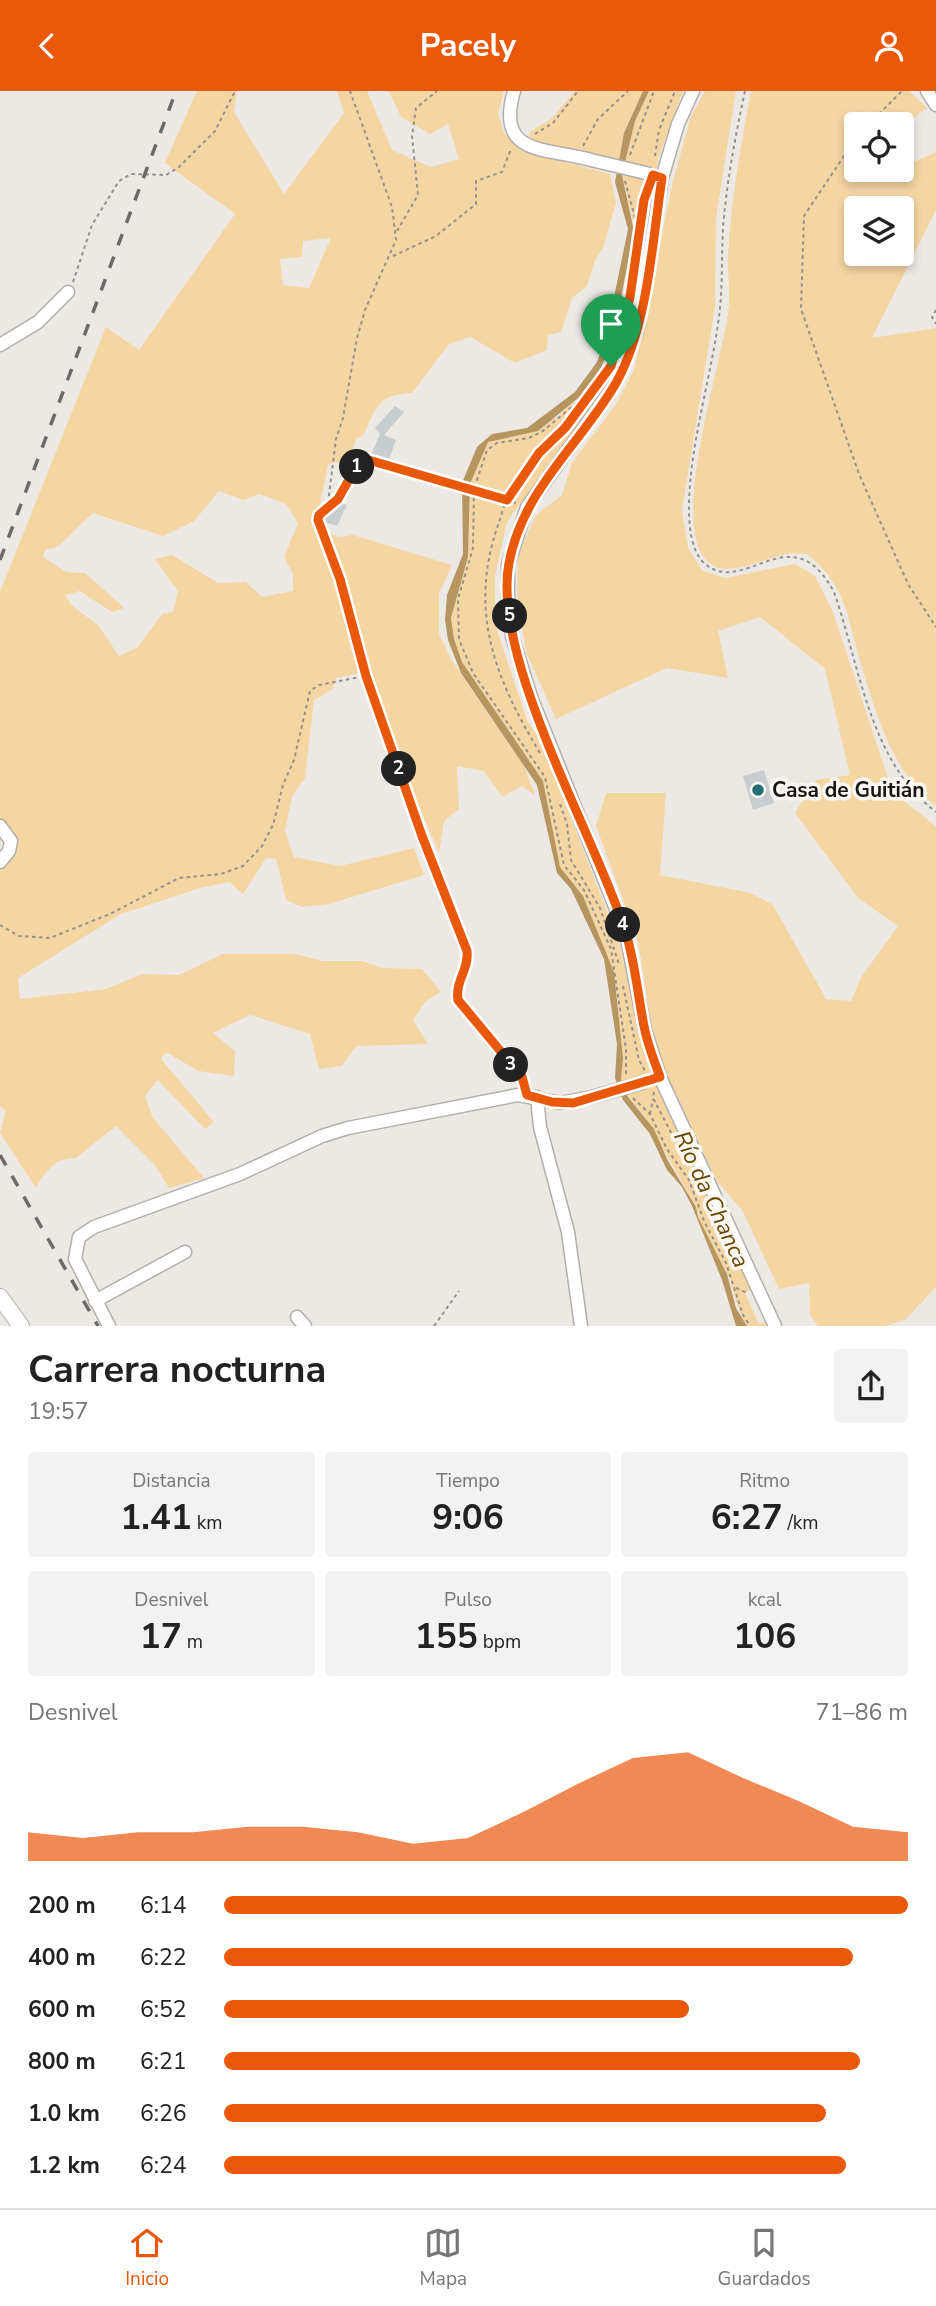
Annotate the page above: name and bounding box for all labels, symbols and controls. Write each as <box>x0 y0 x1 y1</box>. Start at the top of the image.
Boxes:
text: Pacely <box>420 24 516 67</box>
icon: back <box>28 27 66 65</box>
icon: person <box>870 27 908 65</box>
map controls <box>844 112 914 266</box>
button: locate <box>844 112 914 182</box>
button: layers <box>844 196 914 266</box>
pin <box>581 294 641 366</box>
icon: arrive <box>592 305 630 343</box>
pin: 1 <box>340 449 374 485</box>
text: 1 <box>351 453 362 479</box>
pin: 5 <box>492 599 528 633</box>
text: 5 <box>504 602 515 628</box>
pin: 2 <box>382 751 416 787</box>
text: 2 <box>393 755 404 781</box>
place label: Casa de Guitián <box>772 776 925 804</box>
marker: Casa de Guitián <box>750 782 766 798</box>
pin: 4 <box>606 907 640 943</box>
text: 4 <box>617 911 628 937</box>
pin: 3 <box>494 1047 528 1083</box>
text: 3 <box>505 1051 516 1077</box>
water label: Río da Chanca <box>666 1126 757 1273</box>
text: Carrera nocturna <box>28 1344 326 1395</box>
button: share <box>834 1349 908 1423</box>
text: 19:57 <box>28 1396 88 1427</box>
text: Distancia <box>132 1468 211 1494</box>
text: Tiempo <box>436 1468 500 1494</box>
text: Ritmo <box>739 1468 790 1494</box>
text: 1.41 <box>120 1494 192 1541</box>
text: 9:06 <box>432 1494 504 1541</box>
text: 6:27 <box>711 1494 783 1541</box>
text: km <box>192 1510 223 1536</box>
text: /km <box>783 1510 818 1536</box>
text: Desnivel <box>134 1587 208 1613</box>
text: Pulso <box>444 1587 492 1613</box>
text: kcal <box>748 1587 782 1613</box>
text: 17 <box>140 1613 182 1660</box>
text: 155 <box>415 1613 478 1660</box>
text: 106 <box>733 1613 796 1660</box>
text: m <box>182 1629 203 1655</box>
text: bpm <box>478 1629 521 1655</box>
text: Desnivel <box>28 1697 118 1728</box>
text: 71–86 m <box>816 1697 908 1728</box>
text: 200 m <box>28 1890 96 1921</box>
text: 6:14 <box>140 1890 187 1921</box>
text: 400 m <box>28 1942 96 1973</box>
text: 6:22 <box>140 1942 187 1973</box>
text: 600 m <box>28 1994 96 2025</box>
text: 6:52 <box>140 1994 187 2025</box>
text: 800 m <box>28 2046 96 2077</box>
text: 6:21 <box>140 2046 187 2077</box>
text: 1.0 km <box>28 2098 100 2129</box>
text: 6:26 <box>140 2098 187 2129</box>
text: 1.2 km <box>28 2150 100 2181</box>
text: 6:24 <box>140 2150 187 2181</box>
tab: Inicio <box>125 2224 169 2292</box>
tab: Mapa <box>420 2224 467 2292</box>
tab: Guardados <box>718 2224 811 2292</box>

